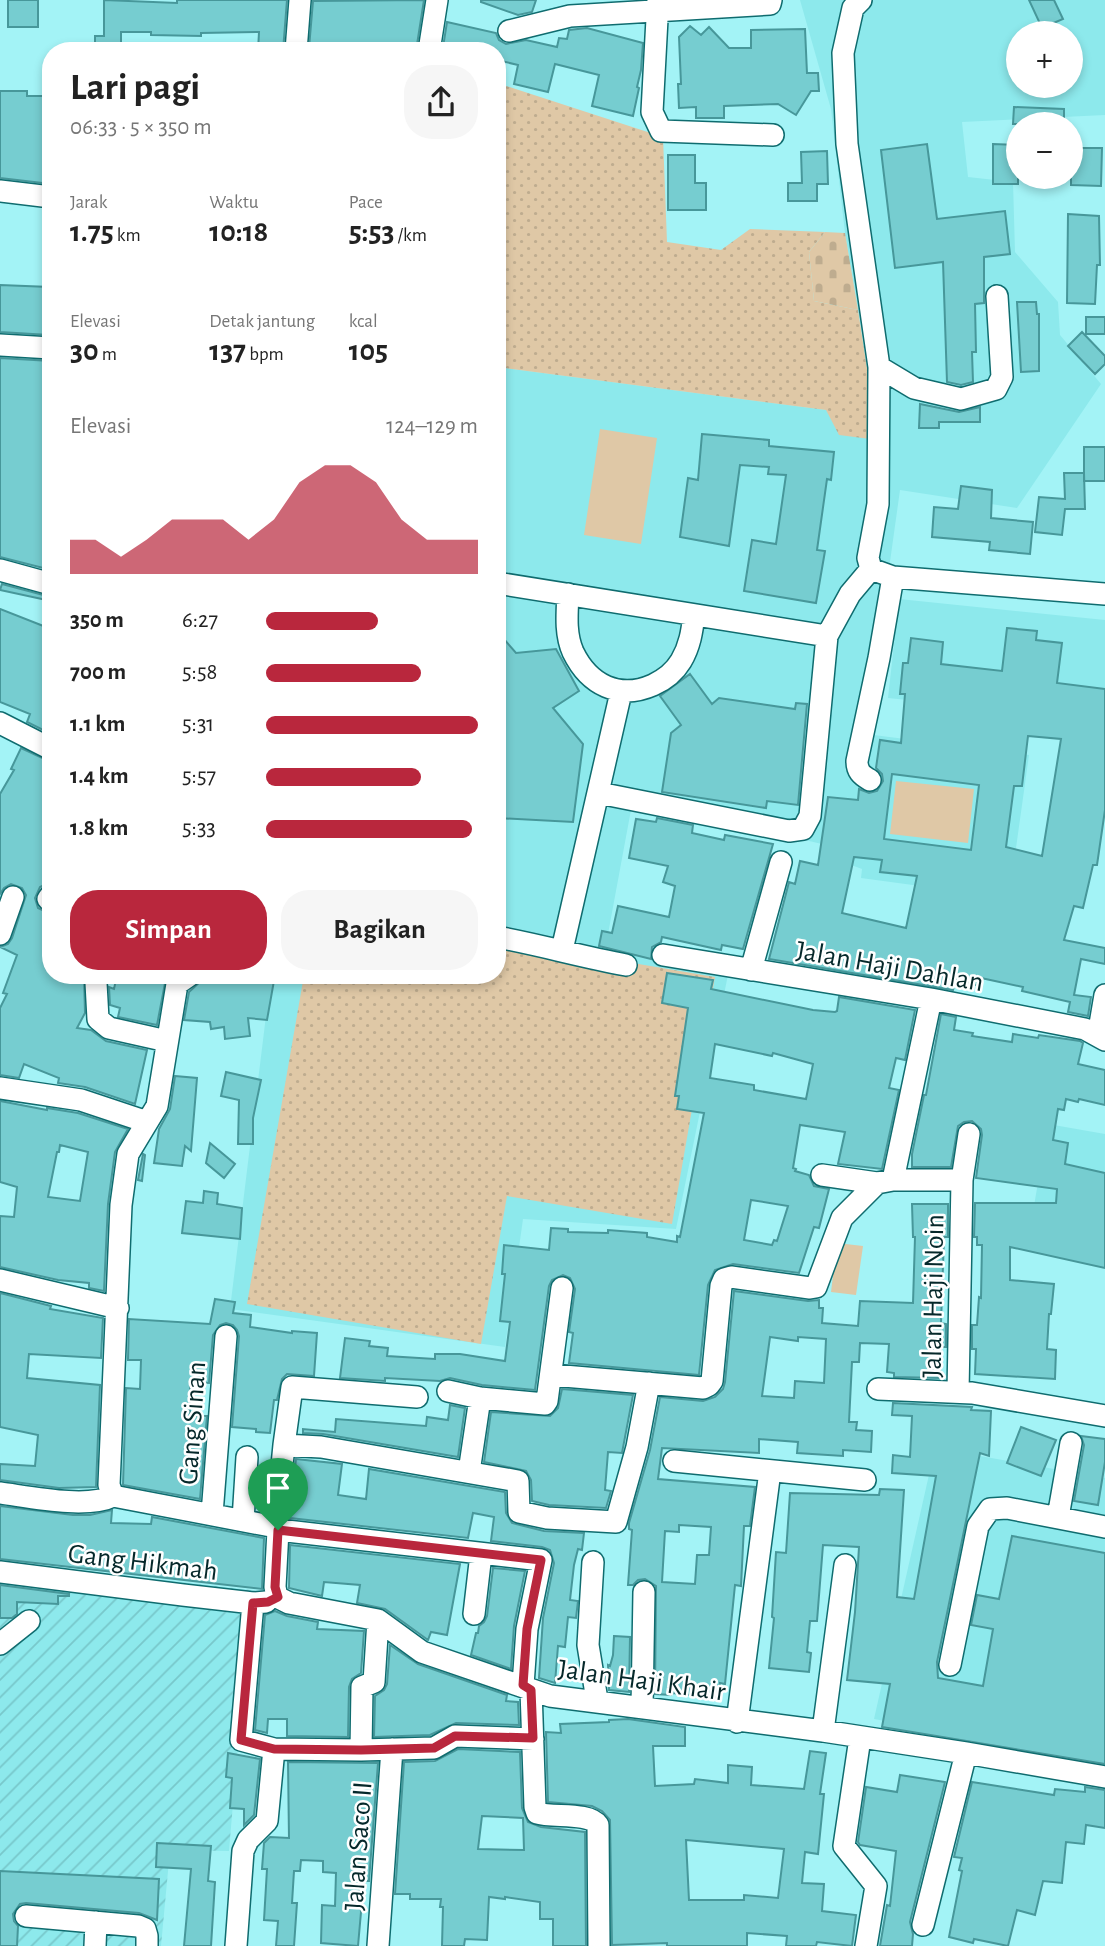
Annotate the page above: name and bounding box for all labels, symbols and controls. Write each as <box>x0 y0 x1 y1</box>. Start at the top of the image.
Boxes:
map controls <box>1006 21 1083 189</box>
button: + <box>1006 21 1083 98</box>
button: share <box>404 65 478 139</box>
text: Lari pagi <box>70 69 200 107</box>
button: − <box>1006 112 1083 189</box>
text: 06:33 · 5 × 350 m <box>70 116 212 139</box>
text: Jarak <box>70 193 108 212</box>
text: Waktu <box>209 193 258 212</box>
text: Pace <box>349 193 383 212</box>
text: 1.75 <box>70 217 114 247</box>
text: 10:18 <box>209 217 268 247</box>
text: 5:53 <box>349 217 394 247</box>
text: km <box>114 226 141 245</box>
text: /km <box>394 226 427 245</box>
text: Elevasi <box>70 312 121 331</box>
text: Detak jantung <box>209 312 315 331</box>
text: kcal <box>349 312 378 331</box>
text: 30 <box>70 336 99 366</box>
text: 137 <box>209 336 246 366</box>
text: 105 <box>349 336 388 366</box>
text: m <box>99 345 117 364</box>
text: bpm <box>246 345 284 364</box>
text: Elevasi <box>70 415 131 438</box>
text: 124–129 m <box>386 415 478 438</box>
text: 350 m <box>70 609 124 632</box>
text: 6:27 <box>182 609 218 632</box>
text: 700 m <box>70 661 126 684</box>
text: 5:58 <box>182 661 217 684</box>
text: 1.1 km <box>70 713 125 736</box>
text: 5:31 <box>182 713 214 736</box>
text: 1.4 km <box>70 765 129 788</box>
text: 5:57 <box>182 765 216 788</box>
text: 1.8 km <box>70 817 128 840</box>
text: 5:33 <box>182 817 216 840</box>
button: Simpan <box>70 890 267 970</box>
button: Bagikan <box>281 890 478 970</box>
street label: Jalan Haji Dahlan <box>794 937 985 997</box>
street label: Jalan Haji Noin <box>919 1214 949 1378</box>
street label: Gang Sinan <box>175 1361 211 1486</box>
pin <box>248 1458 308 1530</box>
icon: arrive <box>259 1469 297 1507</box>
street label: Gang Hikmah <box>66 1540 219 1586</box>
street label: Jalan Haji Khair <box>556 1655 727 1707</box>
street label: Jalan Saco II <box>341 1781 377 1912</box>

